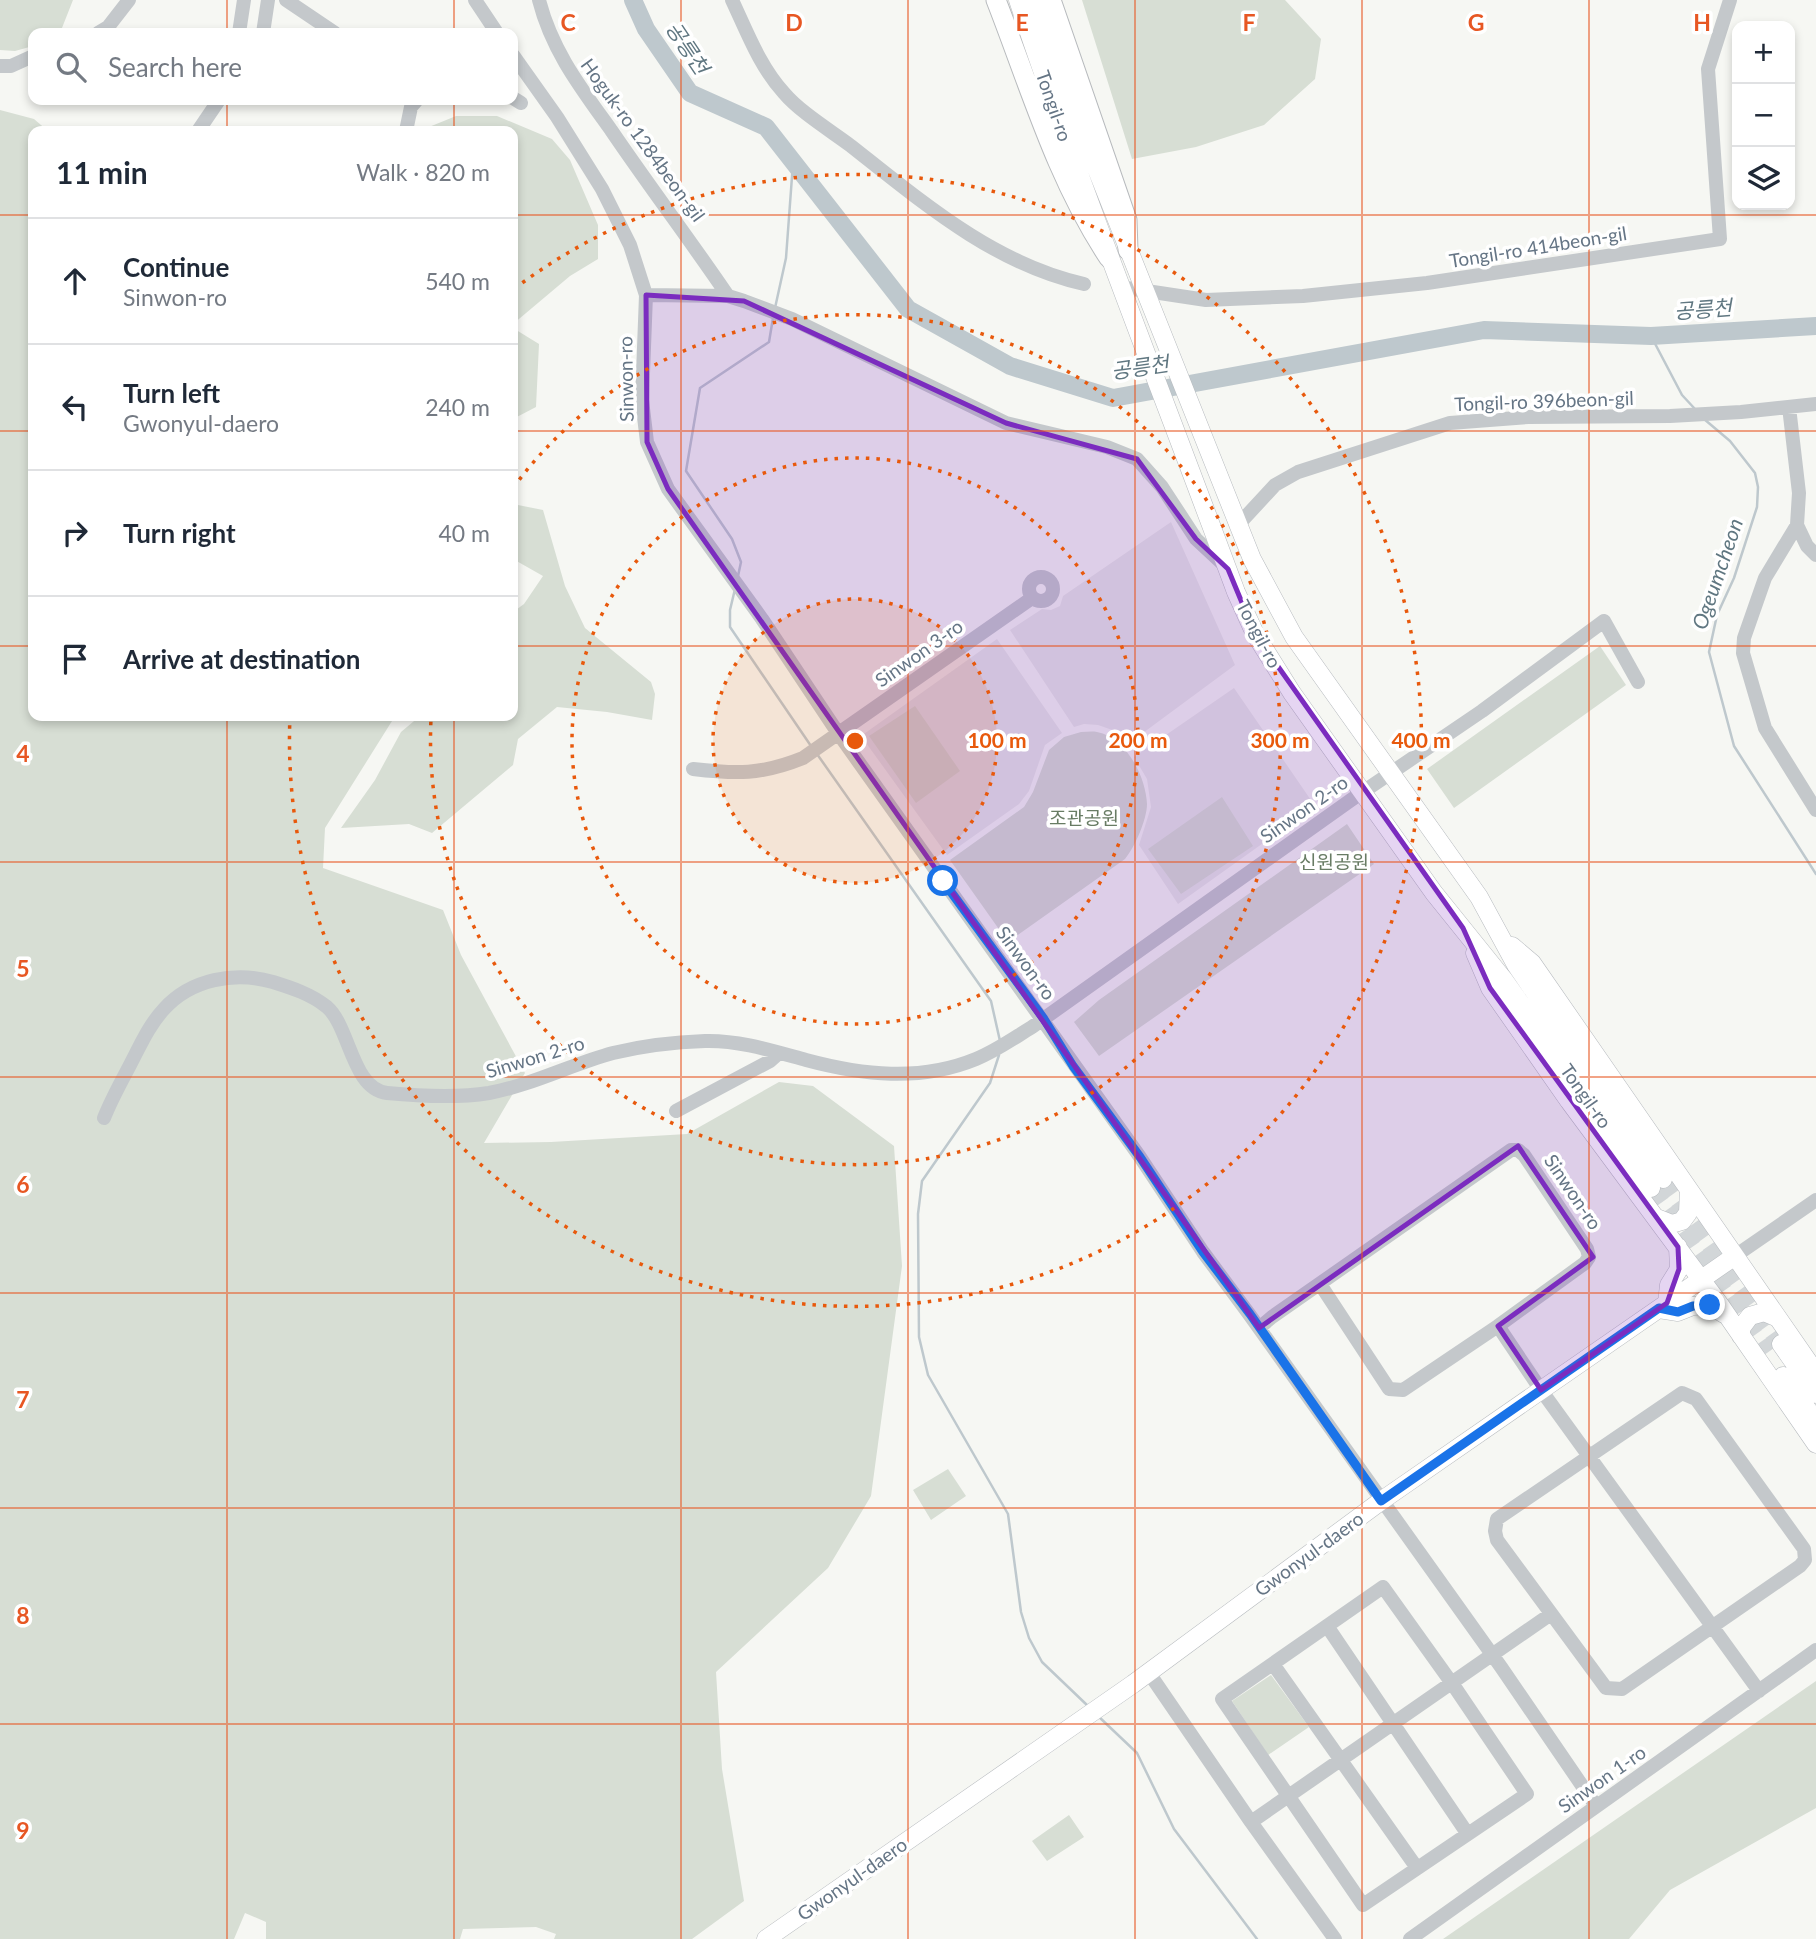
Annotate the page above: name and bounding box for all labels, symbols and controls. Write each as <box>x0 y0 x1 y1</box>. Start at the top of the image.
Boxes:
text: C <box>560 8 576 36</box>
text: D <box>785 8 803 36</box>
text: E <box>1015 8 1029 36</box>
text: F <box>1242 8 1256 36</box>
text: G <box>1468 8 1484 36</box>
text: H <box>1693 8 1711 36</box>
water label: 공릉천 <box>662 16 716 80</box>
map controls <box>1732 21 1795 210</box>
button: + <box>1732 21 1795 84</box>
search box <box>28 28 518 105</box>
icon: search <box>52 48 90 86</box>
text: Search here <box>108 51 242 83</box>
street label: Hoguk-ro 1284beon-gil <box>577 54 710 226</box>
street label: Tongil-ro <box>1032 67 1077 144</box>
button: − <box>1732 84 1795 147</box>
button: layers <box>1732 147 1795 210</box>
text: 11 min <box>56 154 148 190</box>
text: Walk · 820 m <box>356 158 490 186</box>
street label: Tongil-ro 414beon-gil <box>1447 221 1628 272</box>
text: Continue <box>123 251 229 283</box>
icon: ahead <box>56 262 94 300</box>
text: 540 m <box>425 267 490 295</box>
text: Sinwon-ro <box>123 283 227 311</box>
water label: 공릉천 <box>1673 294 1735 323</box>
street label: Sinwon-ro <box>613 336 638 422</box>
water label: 공릉천 <box>1109 350 1173 383</box>
text: Turn left <box>123 377 220 409</box>
street label: Tongil-ro 396beon-gil <box>1454 386 1634 415</box>
icon: left <box>56 388 94 426</box>
text: 240 m <box>425 393 490 421</box>
text: Gwonyul-daero <box>123 409 279 437</box>
icon: right <box>56 514 94 552</box>
water label: Ogeumcheon <box>1686 515 1747 632</box>
text: Turn right <box>123 517 236 549</box>
text: 40 m <box>439 519 490 547</box>
street label: Tongil-ro <box>1232 596 1287 672</box>
street label: Sinwon 3-ro <box>870 614 967 691</box>
icon: arrive <box>56 640 94 678</box>
text: Arrive at destination <box>123 643 360 675</box>
text: 100 m <box>967 727 1027 752</box>
text: 200 m <box>1108 727 1168 752</box>
text: 300 m <box>1250 727 1310 752</box>
text: 400 m <box>1391 727 1451 752</box>
centre of rings <box>843 729 867 753</box>
text: 4 <box>16 739 30 767</box>
street label: Sinwon 2-ro <box>1255 770 1352 847</box>
park label: 조관공원 <box>1049 806 1119 829</box>
park label: 신원공원 <box>1299 850 1369 873</box>
route start <box>927 865 958 896</box>
street label: Sinwon-ro <box>992 921 1061 1004</box>
text: 5 <box>16 954 30 982</box>
street label: Sinwon 2-ro <box>483 1031 587 1082</box>
street label: Tongil-ro <box>1556 1059 1617 1132</box>
street label: Sinwon-ro <box>1540 1150 1607 1234</box>
text: 6 <box>16 1170 30 1198</box>
route end <box>1694 1289 1725 1320</box>
text: 7 <box>16 1385 30 1413</box>
street label: Gwonyul-daero <box>1250 1506 1368 1601</box>
text: 8 <box>16 1601 30 1629</box>
street label: Sinwon 1-ro <box>1553 1740 1650 1817</box>
text: 9 <box>16 1816 30 1844</box>
street label: Gwonyul-daero <box>792 1832 911 1925</box>

